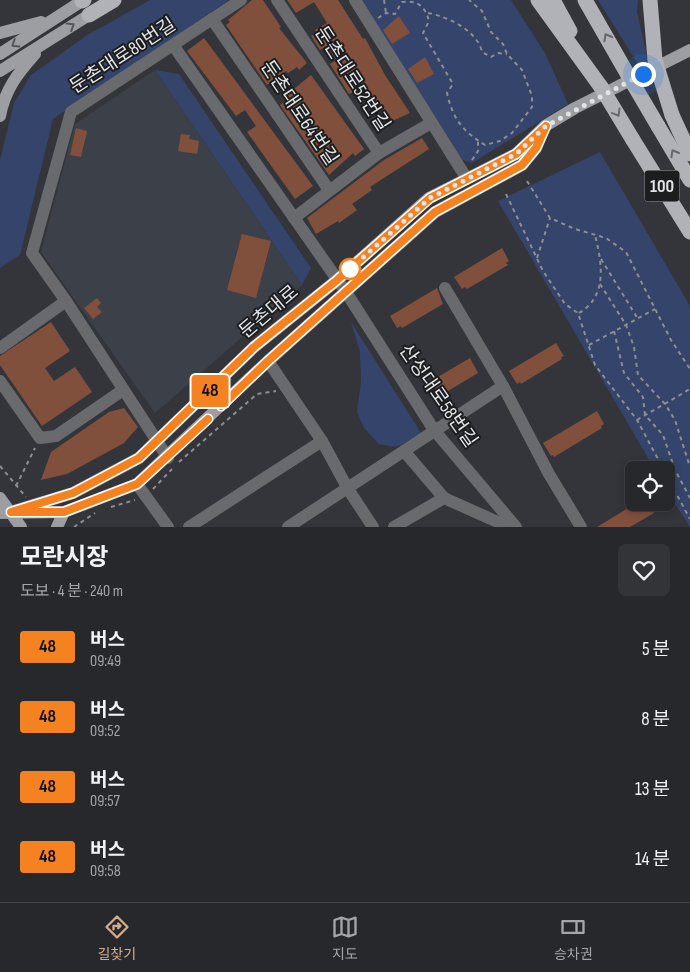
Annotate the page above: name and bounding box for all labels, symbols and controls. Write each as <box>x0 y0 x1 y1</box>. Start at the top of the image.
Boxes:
street label: 둔촌대로80번길 <box>66 13 180 99</box>
street label: 둔촌대로52번길 <box>310 22 394 136</box>
one-way arrow <box>65 23 74 33</box>
one-way arrow <box>603 34 613 43</box>
one-way arrow <box>12 38 21 47</box>
street label: 둔촌대로64번길 <box>256 56 342 170</box>
your location <box>631 62 656 87</box>
one-way arrow <box>611 108 621 117</box>
one-way arrow <box>670 149 680 158</box>
road number: 100 <box>644 170 680 202</box>
unlabelled marker <box>339 258 361 280</box>
street label: 둔촌대로 <box>235 281 303 343</box>
street label: 산성대로58번길 <box>394 340 482 452</box>
line badge: 48 <box>188 375 232 407</box>
text: 48 <box>202 380 218 401</box>
map controls <box>625 461 675 511</box>
button: locate <box>625 461 675 511</box>
text: 모란시장 <box>20 543 108 572</box>
button: heart <box>618 544 670 596</box>
text: 도보 · 4 분 · 240 m <box>20 582 123 601</box>
text: 버스 <box>90 629 125 652</box>
text: 48 <box>39 636 56 657</box>
text: 5 분 <box>642 638 670 661</box>
text: 09:49 <box>90 652 121 671</box>
text: 버스 <box>90 699 125 722</box>
text: 48 <box>39 706 56 727</box>
text: 8 분 <box>641 708 670 731</box>
text: 09:52 <box>90 722 120 741</box>
text: 버스 <box>90 769 125 792</box>
text: 48 <box>39 776 56 797</box>
text: 13 분 <box>635 778 670 801</box>
text: 09:57 <box>90 792 120 811</box>
text: 버스 <box>90 839 125 862</box>
text: 48 <box>39 846 56 867</box>
text: 14 분 <box>635 848 670 871</box>
text: 09:58 <box>90 862 121 881</box>
tab: 길찾기 <box>97 913 136 963</box>
tab: 지도 <box>331 913 359 963</box>
tab: 승차권 <box>554 913 593 963</box>

